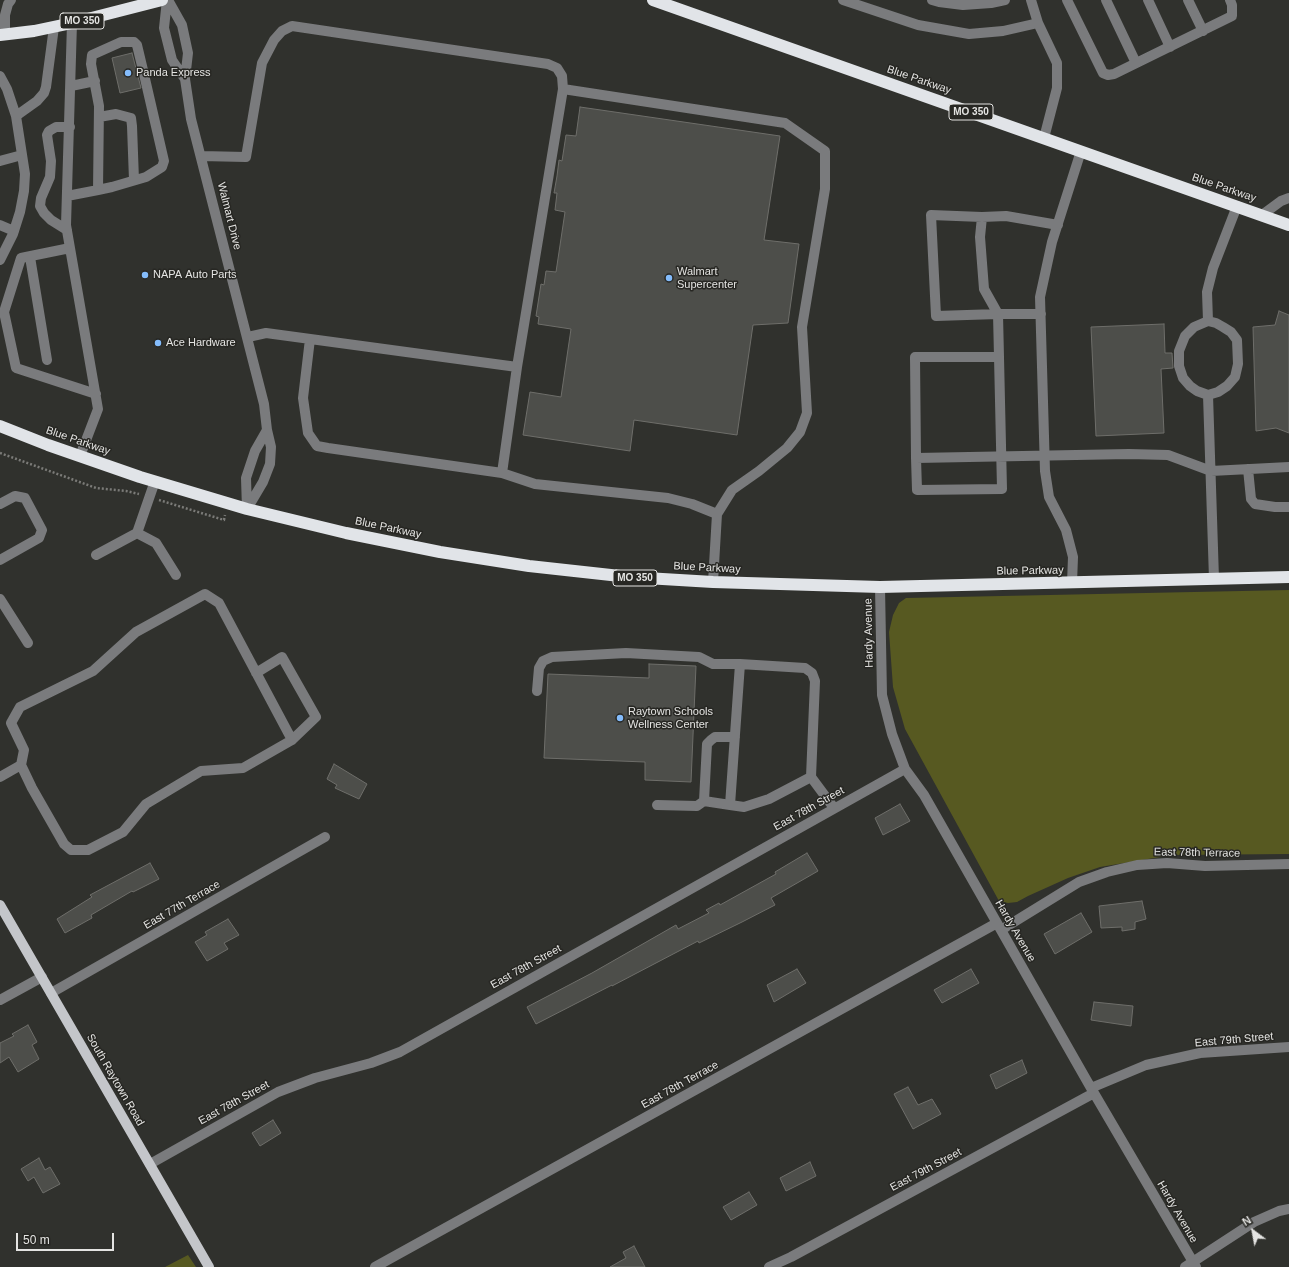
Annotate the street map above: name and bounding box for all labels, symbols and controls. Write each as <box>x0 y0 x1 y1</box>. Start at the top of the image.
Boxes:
road number: MO 350 <box>60 13 104 29</box>
street label: Blue Parkway <box>885 63 953 97</box>
place label: Panda Express <box>136 66 211 80</box>
marker: Panda Express <box>123 68 133 78</box>
road number: MO 350 <box>949 104 993 120</box>
street label: Blue Parkway <box>1190 171 1258 205</box>
street label: Walmart Drive <box>214 181 244 251</box>
place label: Walmart Supercenter <box>677 265 737 291</box>
place label: NAPA Auto Parts <box>153 268 237 282</box>
marker: NAPA Auto Parts <box>140 270 150 280</box>
marker: Walmart Supercenter <box>664 273 674 283</box>
place label: Ace Hardware <box>166 336 236 350</box>
marker: Ace Hardware <box>153 338 163 348</box>
street label: Blue Parkway <box>44 424 112 458</box>
street label: Blue Parkway <box>354 515 422 541</box>
street label: Blue Parkway <box>673 560 741 576</box>
street label: Blue Parkway <box>996 564 1064 578</box>
road number: MO 350 <box>613 570 657 586</box>
street label: Hardy Avenue <box>862 598 876 668</box>
place label: Raytown Schools Wellness Center <box>628 705 713 731</box>
marker: Raytown Schools Wellness Center <box>615 713 625 723</box>
street label: East 78th Street <box>771 784 847 834</box>
street label: East 78th Terrace <box>1154 846 1240 860</box>
street label: East 77th Terrace <box>141 878 223 932</box>
street label: Hardy Avenue <box>992 898 1038 964</box>
street label: East 78th Street <box>488 942 564 992</box>
street label: East 79th Street <box>1194 1030 1274 1050</box>
street label: South Raytown Road <box>83 1032 147 1128</box>
street label: East 78th Terrace <box>639 1058 721 1112</box>
street label: East 78th Street <box>196 1078 272 1128</box>
street label: East 79th Street <box>888 1146 964 1194</box>
street label: Hardy Avenue <box>1154 1179 1200 1245</box>
north arrow <box>1233 1211 1273 1251</box>
text: N <box>1240 1214 1253 1228</box>
scale bar <box>18 1225 116 1251</box>
text: 50 m <box>23 1233 50 1247</box>

